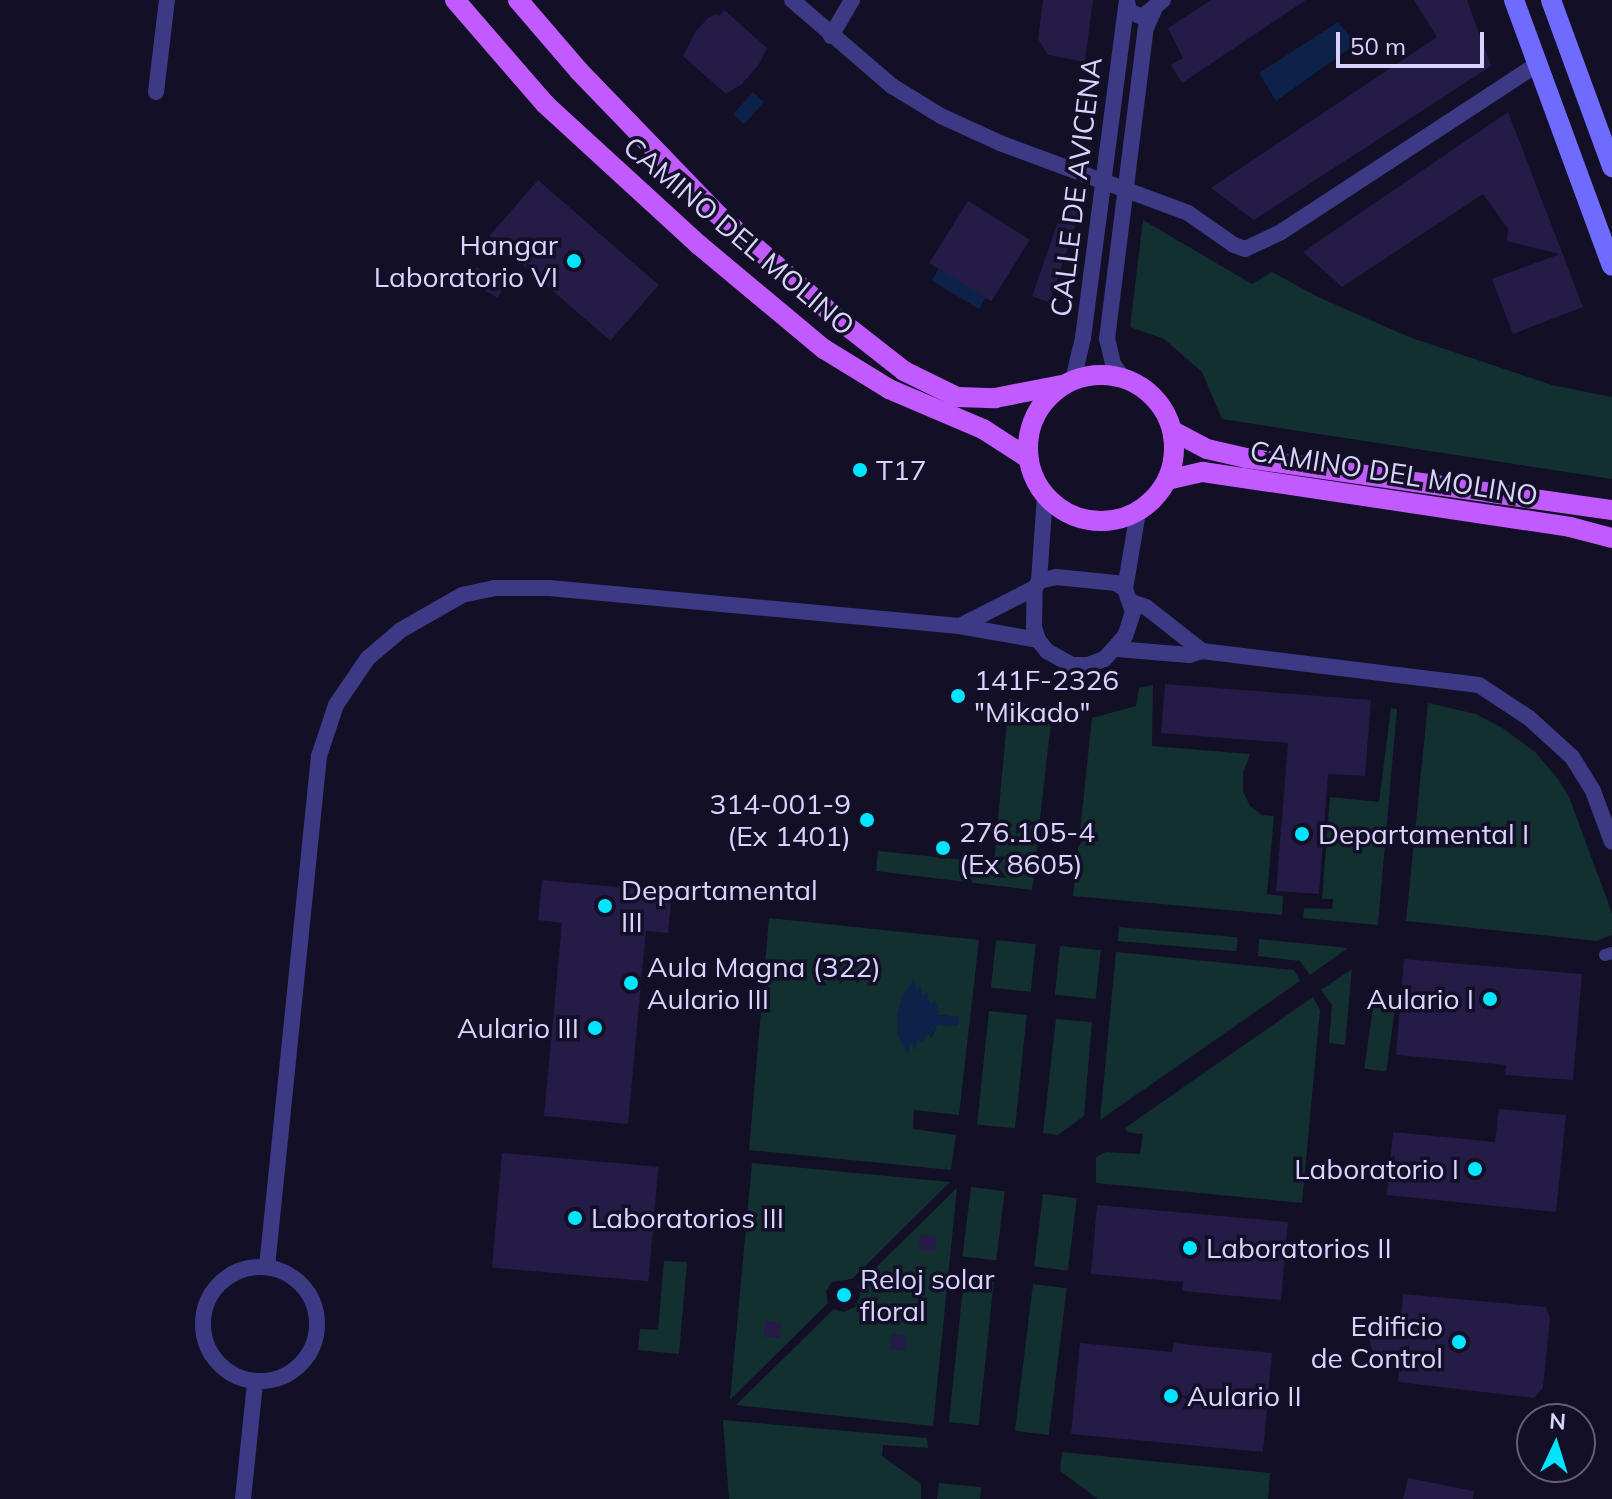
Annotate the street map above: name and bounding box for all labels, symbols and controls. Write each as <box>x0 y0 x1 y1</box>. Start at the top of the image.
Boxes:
scale bar <box>1340 16 1488 66</box>
text: 50 m <box>1350 31 1406 61</box>
street label: CALLE DE AVICENA <box>1043 55 1109 319</box>
street label: CAMINO DEL MOLINO <box>617 130 861 342</box>
place label: Hangar Laboratorio VI <box>374 228 558 294</box>
marker: Hangar Laboratorio VI <box>565 252 583 270</box>
street label: CAMINO DEL MOLINO <box>1248 434 1540 512</box>
place label: T17 <box>876 453 927 487</box>
marker: T17 <box>851 461 869 479</box>
place label: 141F-2326 "Mikado" <box>974 663 1119 729</box>
marker: 141F-2326 "Mikado" <box>949 687 967 705</box>
place label: 314-001-9 (Ex 1401) <box>709 787 851 853</box>
marker: 314-001-9 (Ex 1401) <box>858 811 876 829</box>
place label: 276.105-4 (Ex 8605) <box>959 815 1095 881</box>
place label: Departamental I <box>1318 817 1529 851</box>
marker: Departamental I <box>1293 825 1311 843</box>
marker: 276.105-4 (Ex 8605) <box>934 839 952 857</box>
place label: Departamental III <box>621 873 818 939</box>
marker: Departamental III <box>596 897 614 915</box>
place label: Aula Magna (322) Aulario III <box>647 950 881 1016</box>
marker: Aula Magna (322) Aulario III <box>622 974 640 992</box>
place label: Aulario I <box>1366 982 1474 1016</box>
marker: Aulario I <box>1481 990 1499 1008</box>
place label: Aulario III <box>457 1011 579 1045</box>
marker: Aulario III <box>586 1019 604 1037</box>
place label: Laboratorio I <box>1294 1152 1459 1186</box>
marker: Laboratorio I <box>1466 1160 1484 1178</box>
place label: Laboratorios III <box>591 1201 784 1235</box>
marker: Laboratorios III <box>566 1209 584 1227</box>
place label: Laboratorios II <box>1206 1231 1392 1265</box>
marker: Laboratorios II <box>1181 1239 1199 1257</box>
place label: Reloj solar floral <box>860 1262 994 1328</box>
marker: Reloj solar floral <box>835 1286 853 1304</box>
place label: Edificio de Control <box>1311 1309 1443 1375</box>
marker: Edificio de Control <box>1450 1333 1468 1351</box>
place label: Aulario II <box>1187 1379 1302 1413</box>
marker: Aulario II <box>1162 1387 1180 1405</box>
north arrow <box>1516 1403 1596 1483</box>
text: N <box>1548 1407 1567 1436</box>

